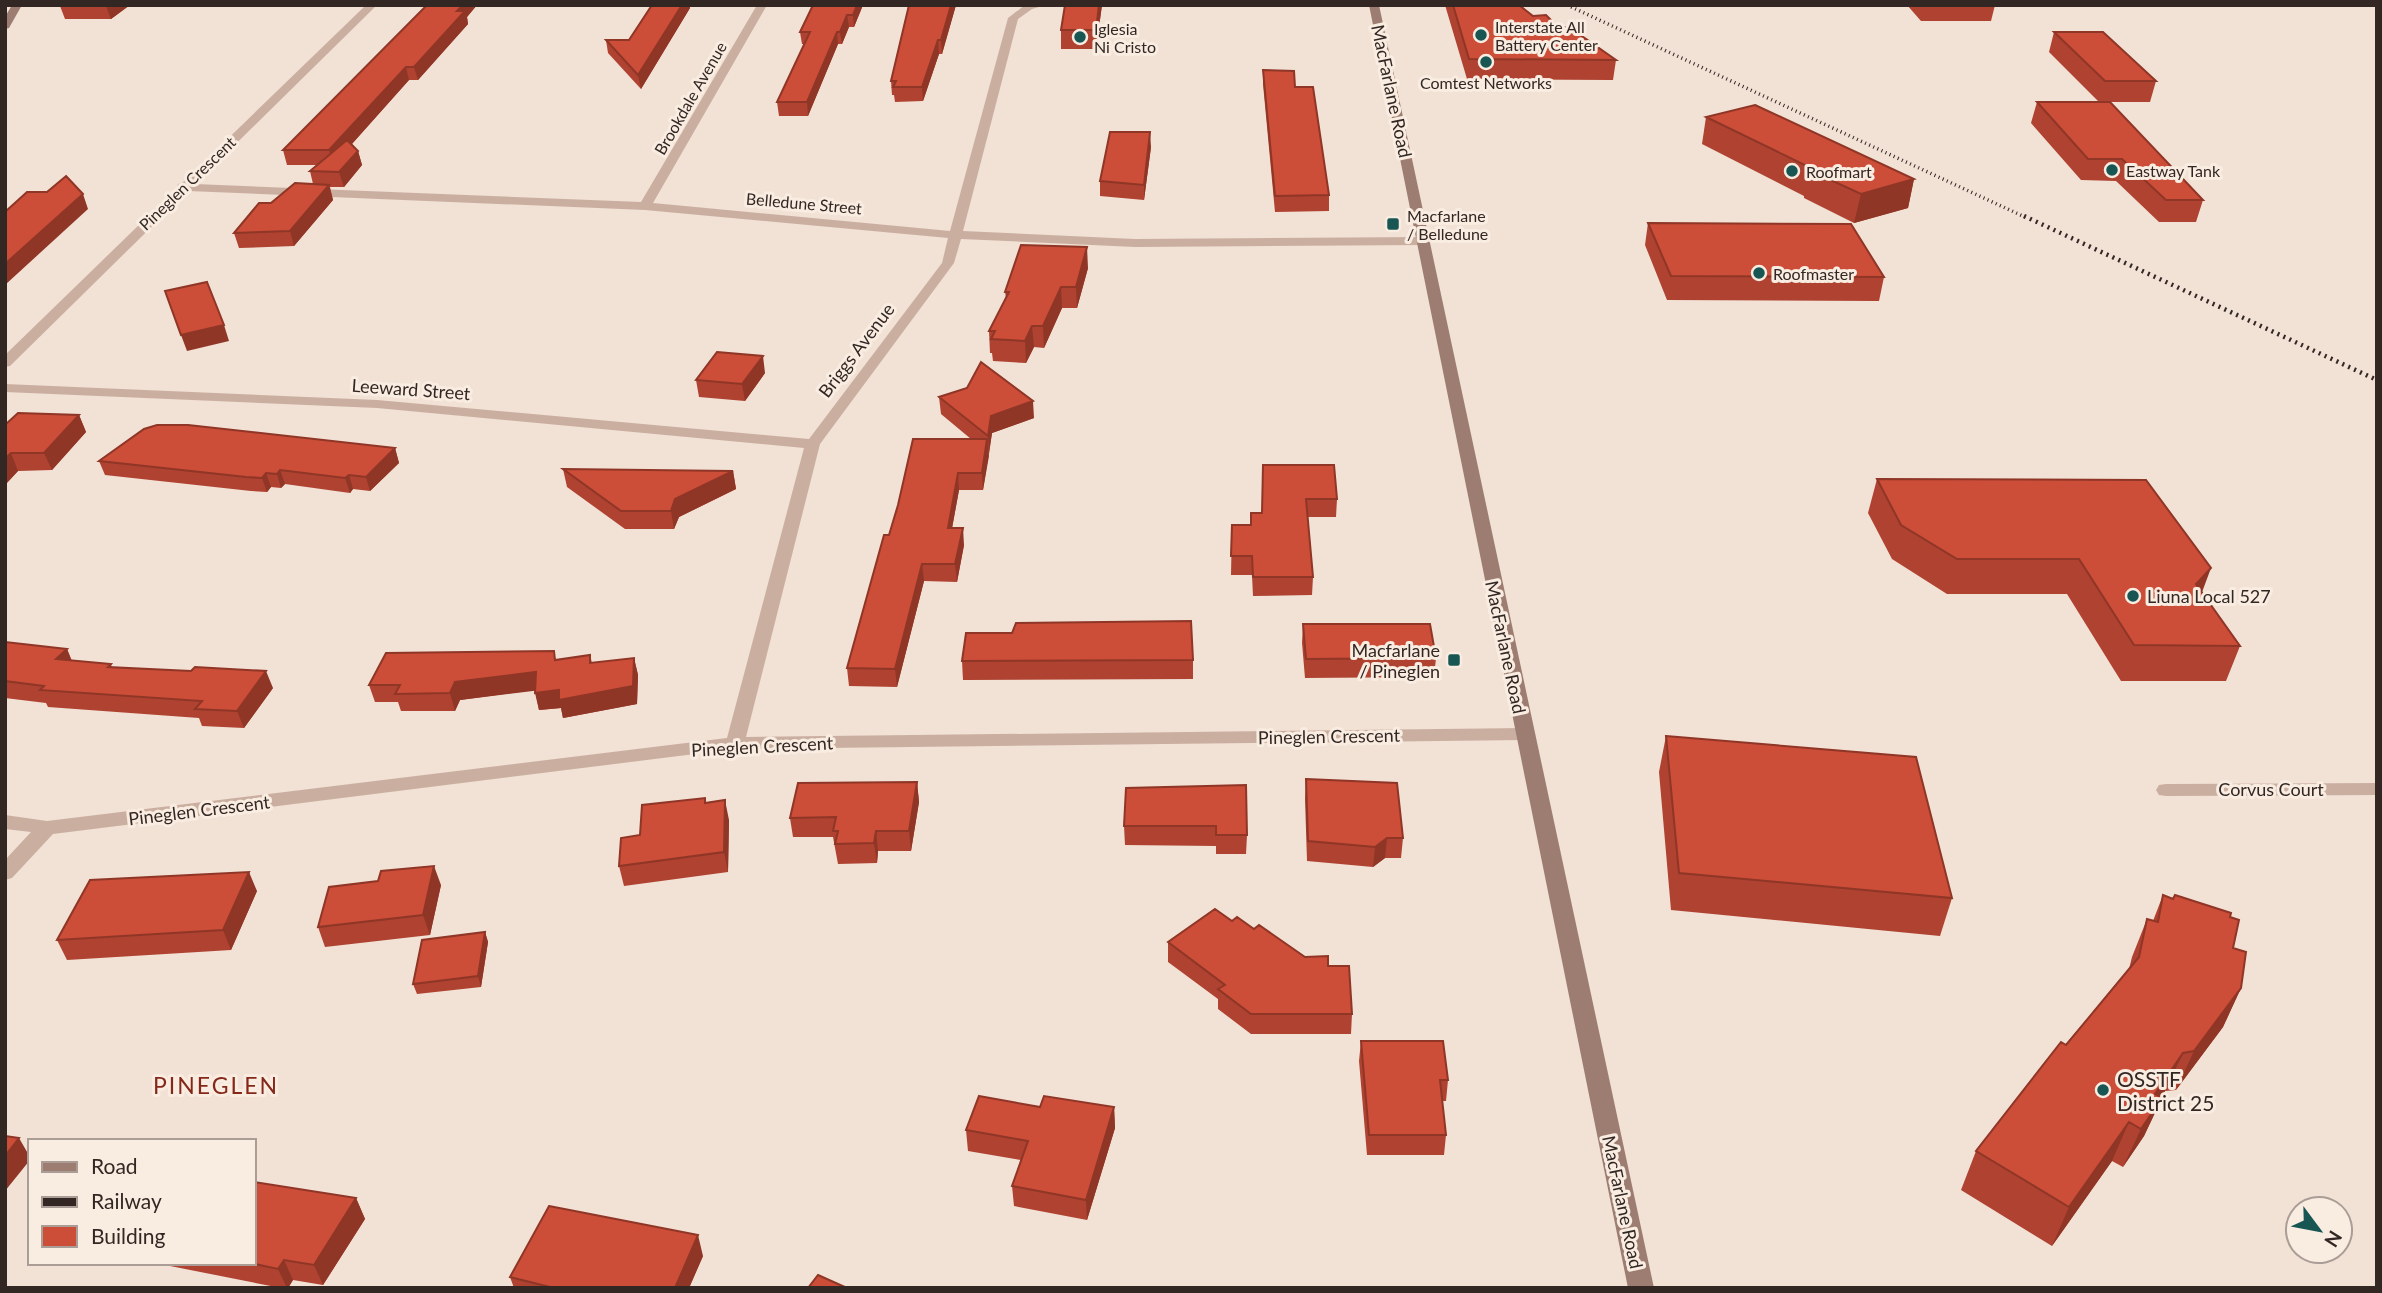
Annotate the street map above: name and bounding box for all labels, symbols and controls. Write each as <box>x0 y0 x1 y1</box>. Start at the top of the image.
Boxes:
place label: Interstate All Battery Center <box>1495 17 1598 54</box>
place label: Iglesia Ni Cristo <box>1094 19 1156 56</box>
street label: MacFarlane Road <box>1367 22 1417 160</box>
marker: Interstate All Battery Center <box>1473 27 1489 43</box>
marker: Iglesia Ni Cristo <box>1072 29 1088 45</box>
street label: Brookdale Avenue <box>650 38 730 158</box>
marker: Comtest Networks <box>1478 54 1494 70</box>
place label: Comtest Networks <box>1420 73 1552 92</box>
street label: Pineglen Crescent <box>135 132 239 234</box>
place label: Eastway Tank <box>2126 161 2221 180</box>
place label: Roofmart <box>1806 162 1872 181</box>
marker: Eastway Tank <box>2104 162 2120 178</box>
marker: Roofmart <box>1784 163 1800 179</box>
street label: Belledune Street <box>745 188 863 218</box>
place label: Macfarlane / Belledune <box>1407 206 1488 243</box>
marker: Macfarlane / Belledune <box>1385 216 1401 232</box>
place label: Roofmaster <box>1773 264 1854 283</box>
marker: Roofmaster <box>1751 265 1767 281</box>
street label: Briggs Avenue <box>813 299 899 401</box>
street label: Leeward Street <box>351 374 472 404</box>
street label: MacFarlane Road <box>1481 578 1531 716</box>
place label: Liuna Local 527 <box>2147 585 2271 607</box>
marker: Liuna Local 527 <box>2125 588 2141 604</box>
place label: Macfarlane / Pineglen <box>1352 639 1440 682</box>
marker: Macfarlane / Pineglen <box>1446 652 1462 668</box>
street label: Pineglen Crescent <box>1258 724 1401 748</box>
street label: Pineglen Crescent <box>690 731 834 761</box>
street label: Corvus Court <box>2218 778 2324 800</box>
street label: Pineglen Crescent <box>127 790 271 830</box>
place label: OSSTF District 25 <box>2117 1066 2214 1115</box>
district label: PINEGLEN <box>153 1071 279 1099</box>
marker: OSSTF District 25 <box>2095 1082 2111 1098</box>
street label: MacFarlane Road <box>1598 1133 1648 1271</box>
legend <box>28 1139 256 1265</box>
text: Road <box>91 1153 138 1178</box>
text: Railway <box>91 1188 162 1213</box>
north arrow <box>2284 1195 2354 1265</box>
text: Building <box>91 1223 166 1248</box>
text: N <box>2320 1227 2347 1252</box>

